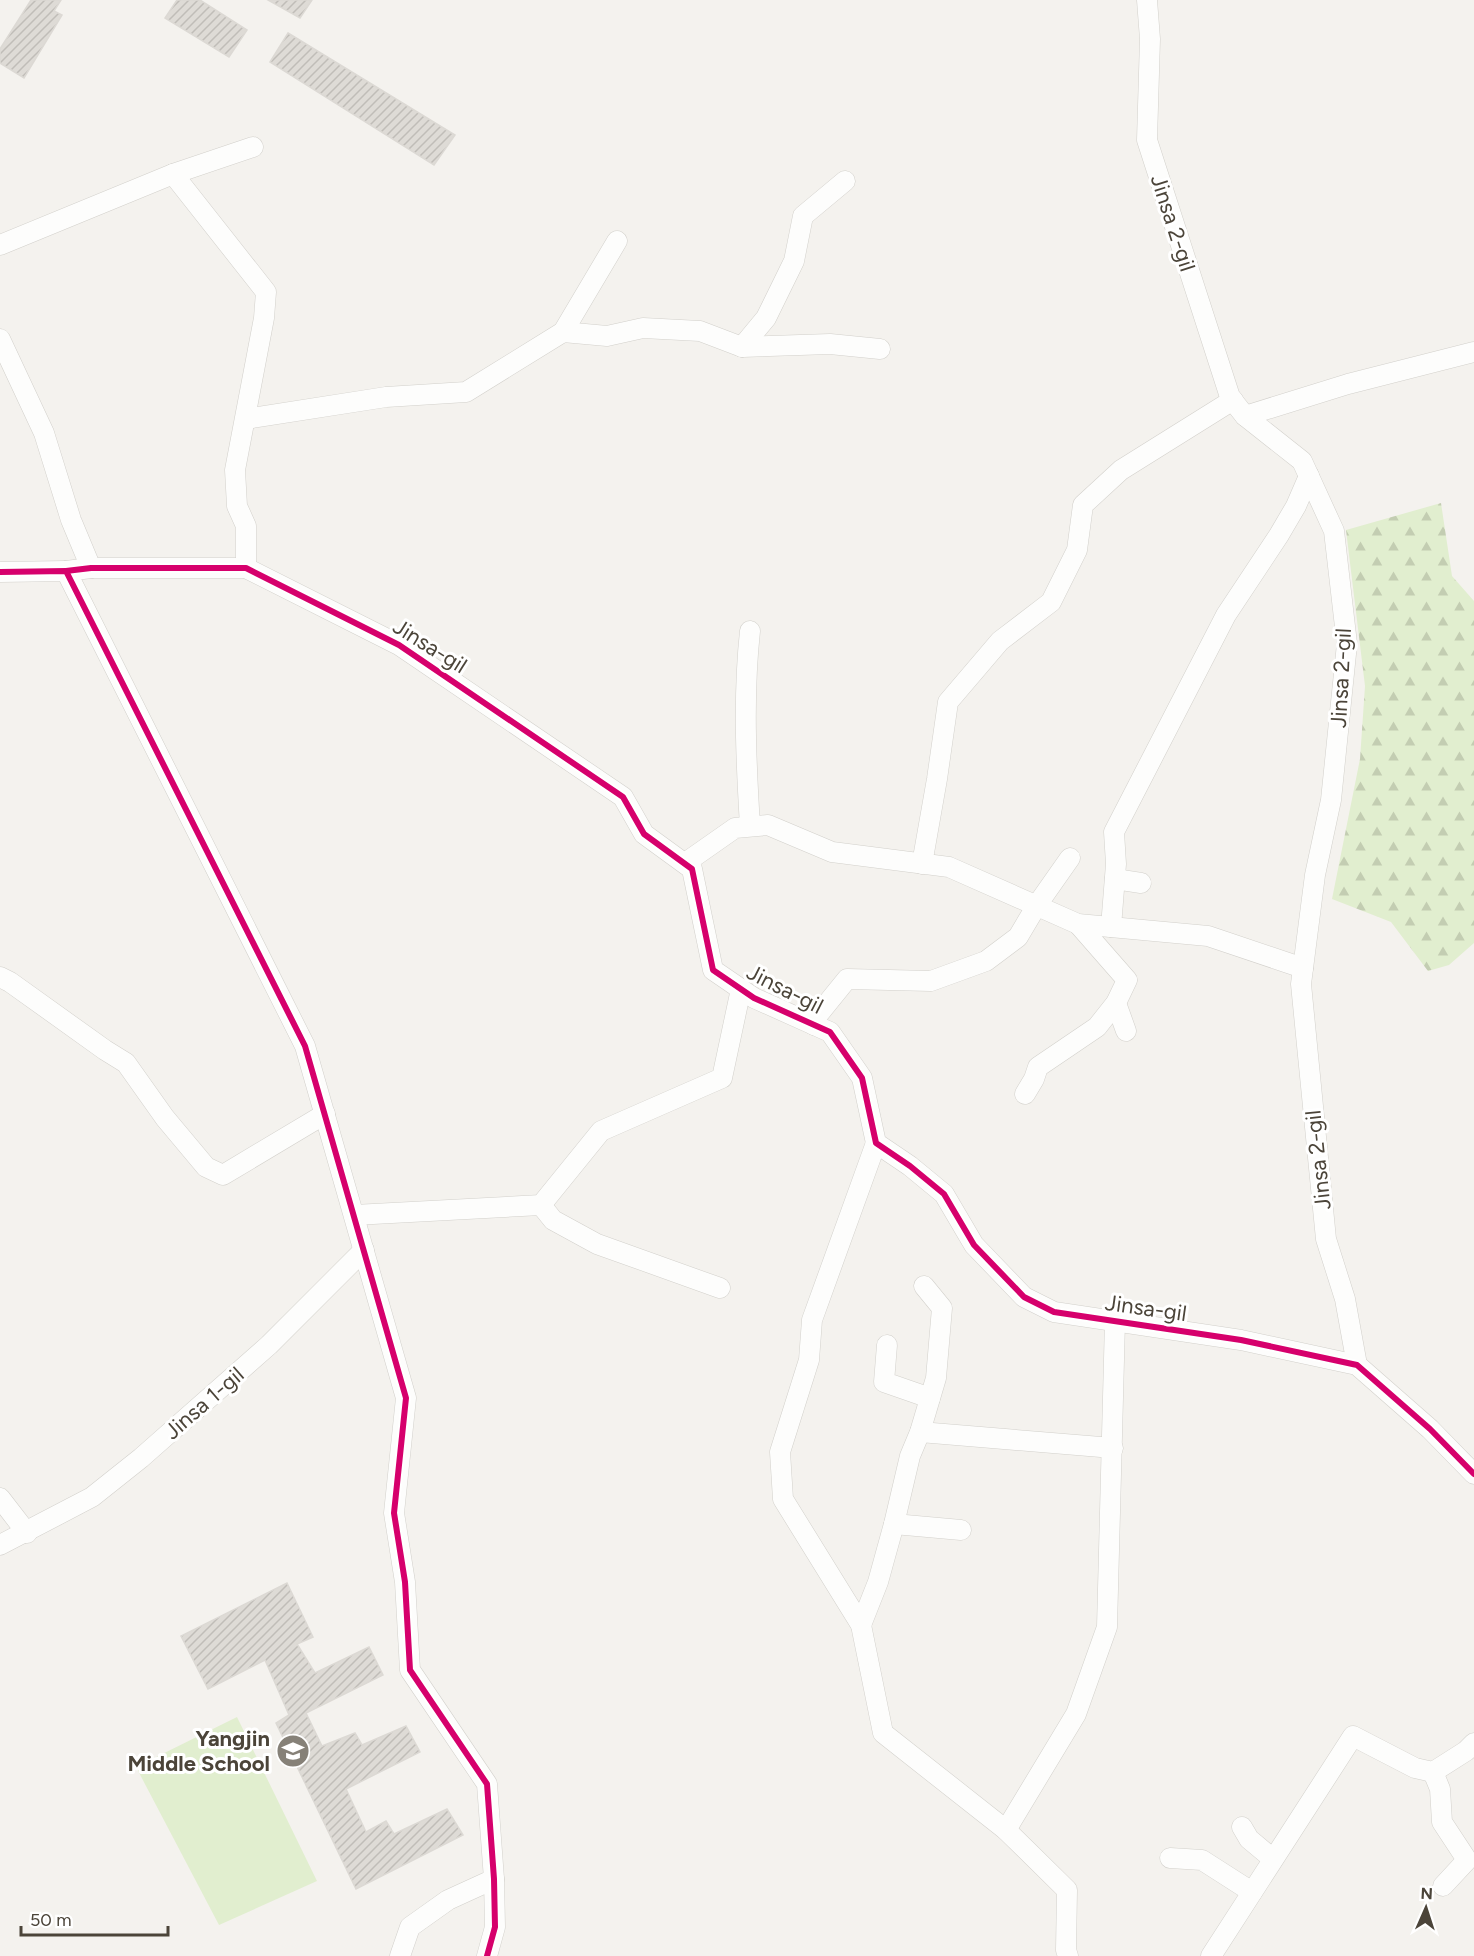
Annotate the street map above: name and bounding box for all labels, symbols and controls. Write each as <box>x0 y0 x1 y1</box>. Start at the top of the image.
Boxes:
street label: Jinsa 2-gil <box>1145 171 1201 275</box>
street label: Jinsa-gil <box>388 613 472 679</box>
street label: Jinsa 2-gil <box>1325 627 1357 729</box>
street label: Jinsa-gil <box>742 958 828 1020</box>
street label: Jinsa 2-gil <box>1299 1109 1337 1211</box>
street label: Jinsa-gil <box>1103 1289 1189 1327</box>
street label: Jinsa 1-gil <box>159 1361 249 1445</box>
place label: Yangjin Middle School <box>127 1725 270 1777</box>
school or university icon: Yangjin Middle School <box>275 1733 311 1769</box>
north arrow <box>1396 1878 1456 1938</box>
text: N <box>1420 1884 1433 1903</box>
scale bar <box>21 1899 168 1937</box>
text: 50 m <box>30 1909 72 1931</box>

